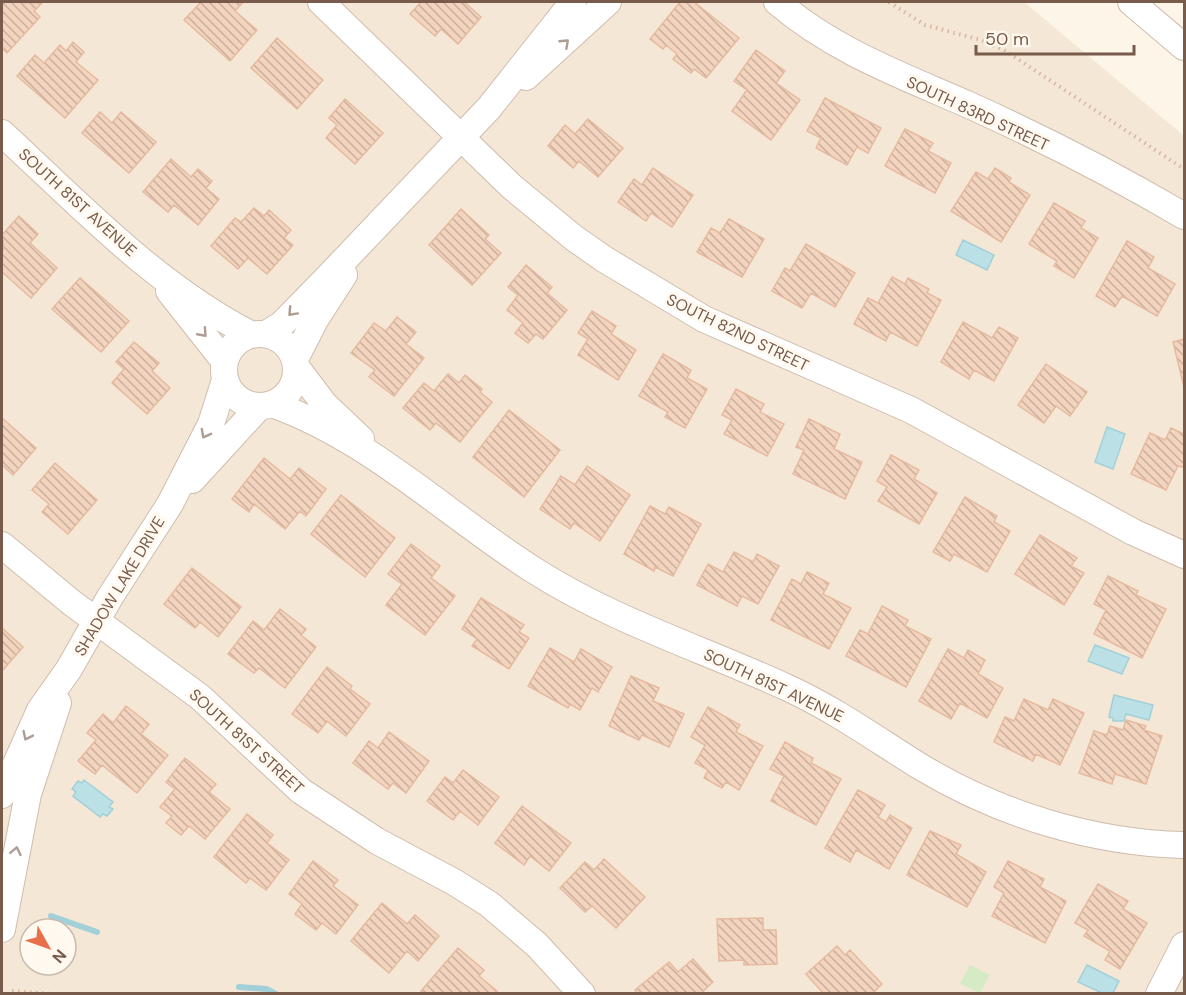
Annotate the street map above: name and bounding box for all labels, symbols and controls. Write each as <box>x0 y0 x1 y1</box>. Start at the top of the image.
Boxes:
scale bar <box>976 18 1134 56</box>
text: 50 m <box>985 27 1029 51</box>
one-way arrow <box>559 39 569 50</box>
street label: SOUTH 83RD STREET <box>903 71 1052 156</box>
street label: SOUTH 81ST AVENUE <box>14 144 141 261</box>
street label: SOUTH 82ND STREET <box>663 289 812 376</box>
one-way arrow <box>289 305 300 316</box>
one-way arrow <box>196 326 207 337</box>
one-way arrow <box>201 428 212 439</box>
street label: SHADOW LAKE DRIVE <box>69 513 169 660</box>
street label: SOUTH 81ST AVENUE <box>700 644 847 727</box>
street label: SOUTH 81ST STREET <box>185 684 308 799</box>
one-way arrow <box>23 729 34 740</box>
one-way arrow <box>8 846 21 856</box>
north arrow <box>18 917 78 977</box>
text: N <box>47 945 71 968</box>

